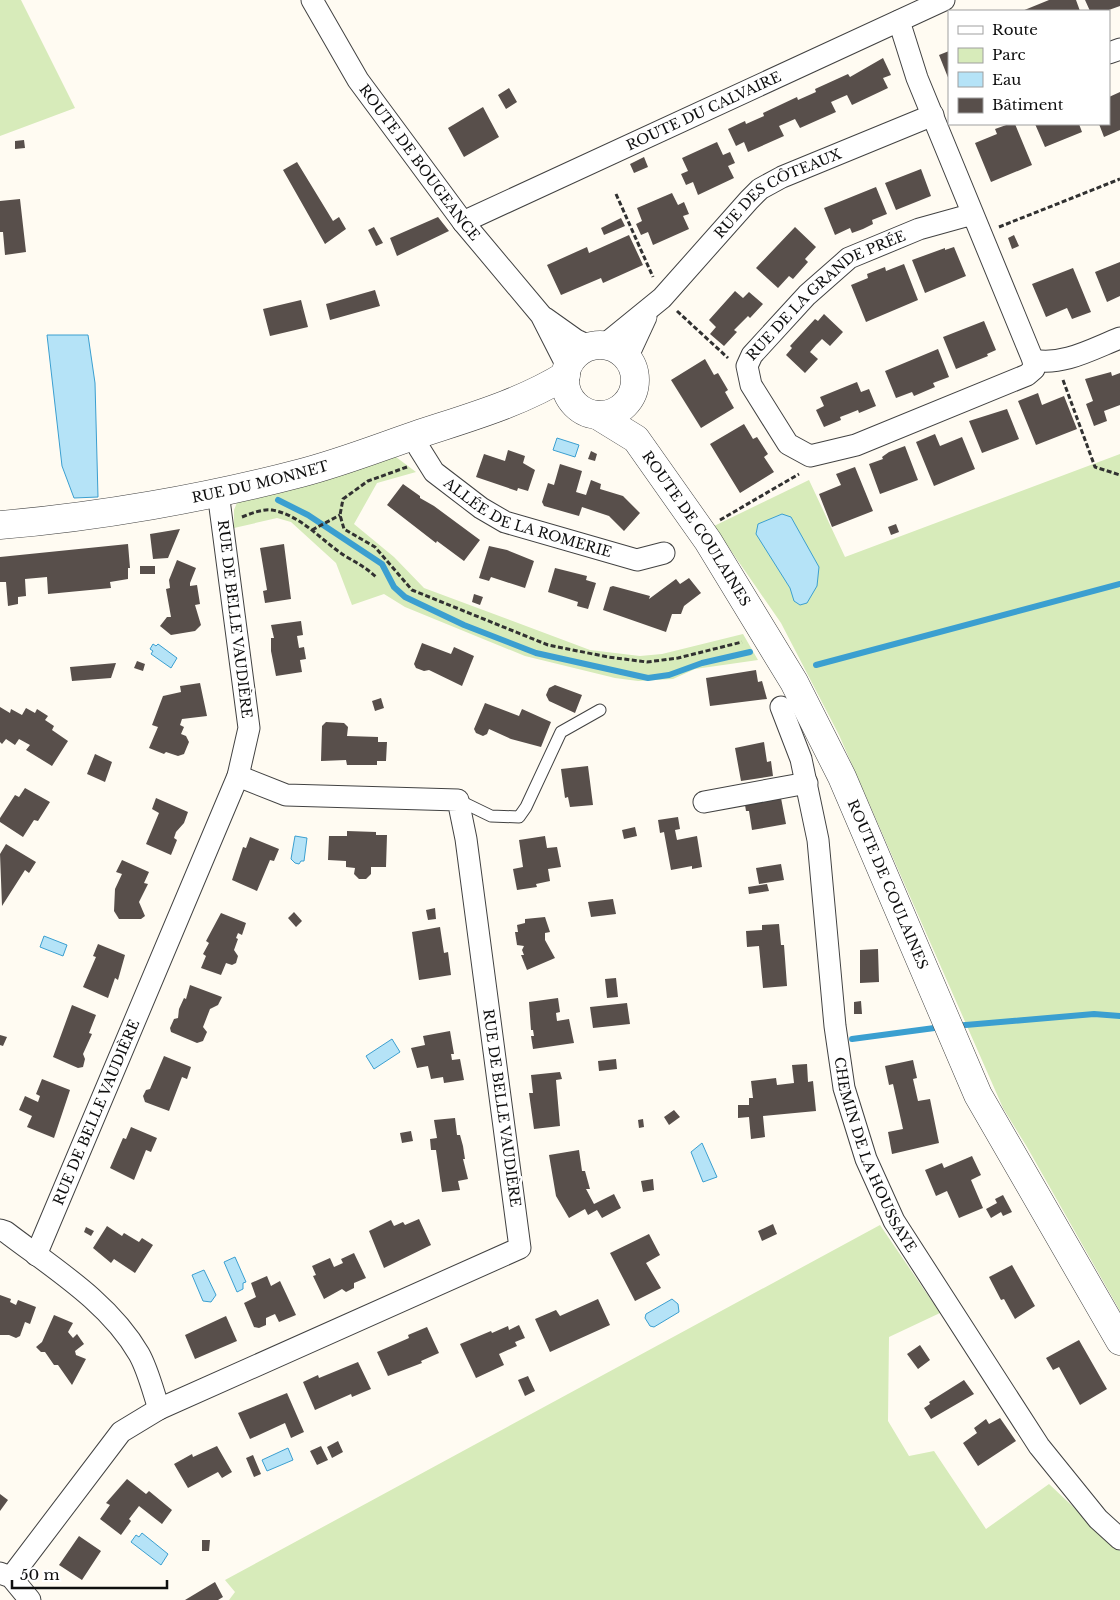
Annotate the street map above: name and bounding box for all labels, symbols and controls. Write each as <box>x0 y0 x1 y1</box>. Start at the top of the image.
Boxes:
legend <box>948 10 1110 125</box>
text: Route <box>992 20 1038 39</box>
text: Parc <box>992 45 1025 64</box>
street label: ROUTE DU CALVAIRE <box>623 67 784 154</box>
text: Eau <box>992 70 1021 89</box>
street label: ROUTE DE BOUGEANCE <box>355 81 484 244</box>
text: Bâtiment <box>992 95 1064 114</box>
street label: RUE DES CÔTEAUX <box>710 144 844 242</box>
street label: RUE DE LA GRANDE PRÉE <box>743 227 908 364</box>
street label: ROUTE DE COULAINES <box>638 448 755 610</box>
street label: RUE DU MONNET <box>190 457 331 507</box>
street label: ALLÉE DE LA ROMERIE <box>440 473 614 561</box>
street label: RUE DE BELLE VAUDIÈRE <box>214 519 256 719</box>
street label: ROUTE DE COULAINES <box>844 797 932 972</box>
street label: RUE DE BELLE VAUDIÈRE <box>479 1008 525 1208</box>
street label: RUE DE BELLE VAUDIÈRE <box>49 1017 143 1208</box>
street label: CHEMIN DE LA HOUSSAYE <box>831 1056 921 1255</box>
scale bar <box>12 1558 168 1590</box>
text: 50 m <box>20 1565 60 1584</box>

